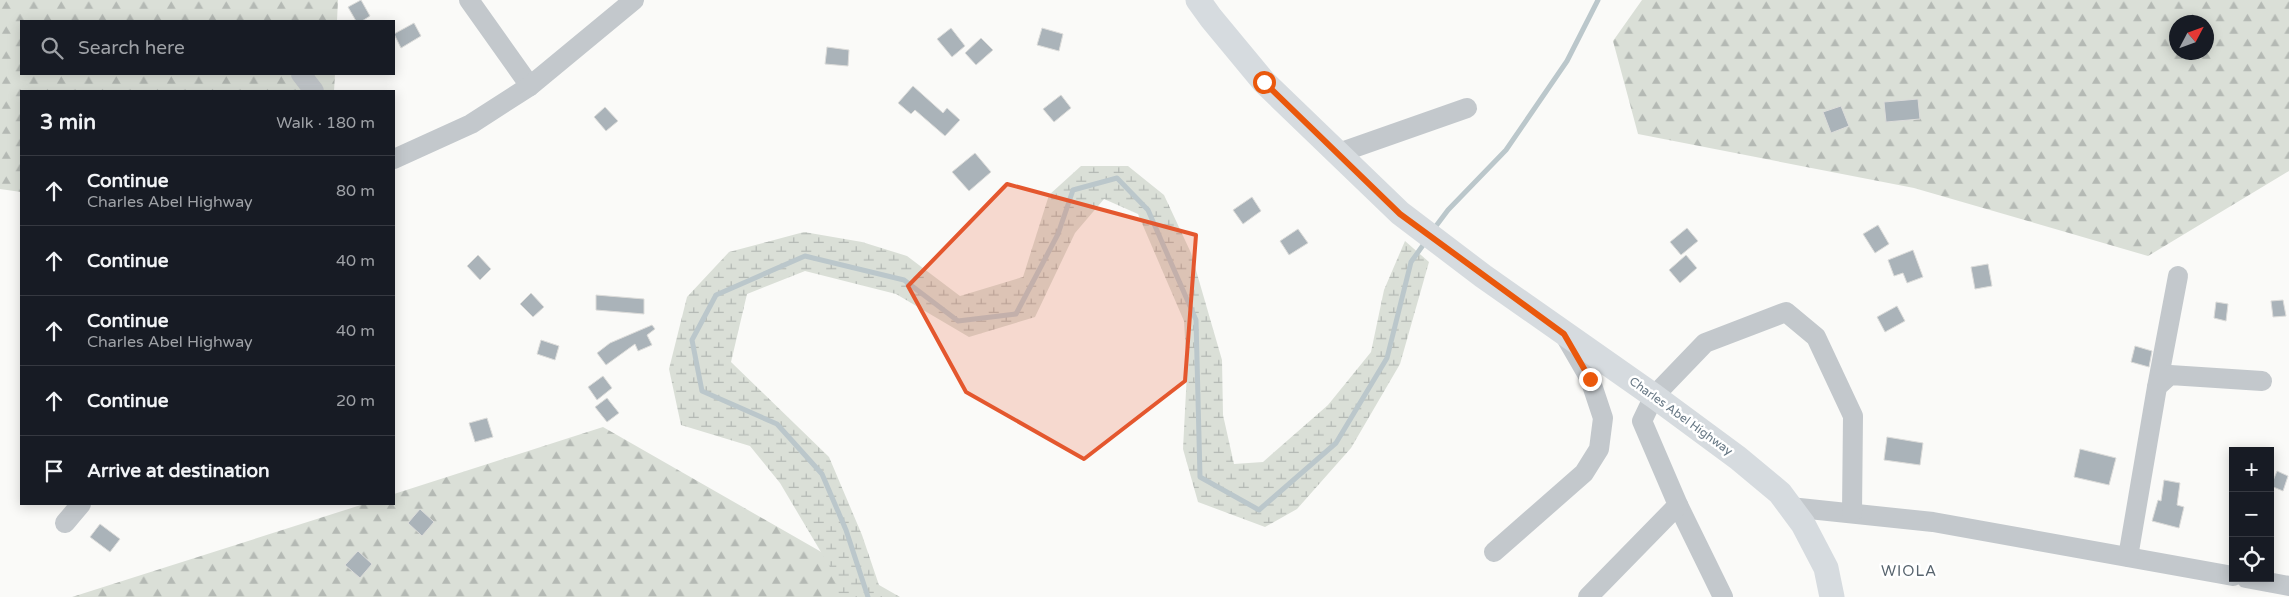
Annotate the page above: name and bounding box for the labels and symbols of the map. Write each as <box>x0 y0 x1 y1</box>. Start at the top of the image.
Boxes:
north arrow <box>2169 15 2214 60</box>
route start <box>1253 71 1276 94</box>
route end <box>1579 368 1602 391</box>
street label: Charles Abel Highway <box>1627 374 1736 458</box>
district label: WIOLA <box>1881 562 1937 580</box>

